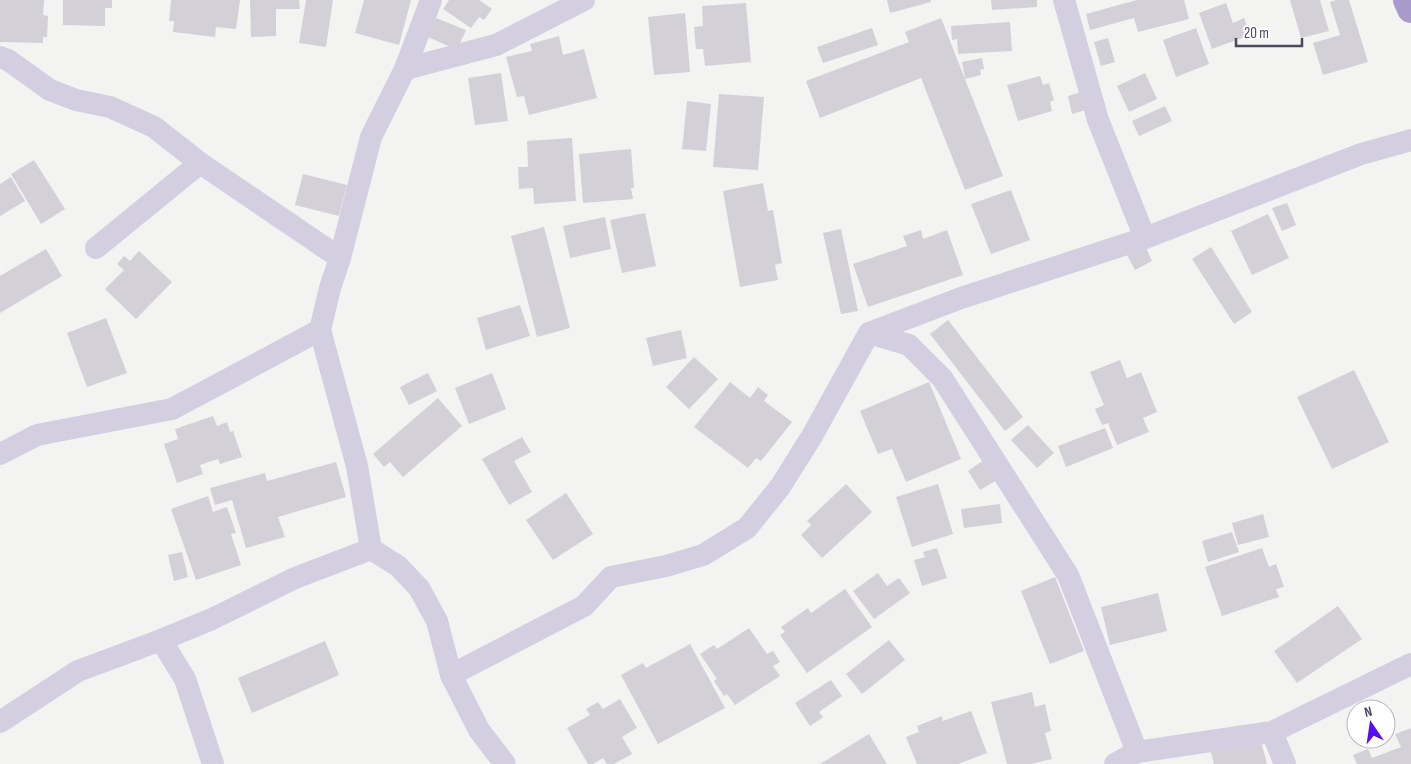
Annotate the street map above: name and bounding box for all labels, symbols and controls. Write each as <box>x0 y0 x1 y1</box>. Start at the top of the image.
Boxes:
scale bar <box>1236 15 1302 47</box>
text: 20 m <box>1244 24 1269 43</box>
north arrow <box>1346 699 1396 749</box>
text: N <box>1363 703 1374 721</box>

